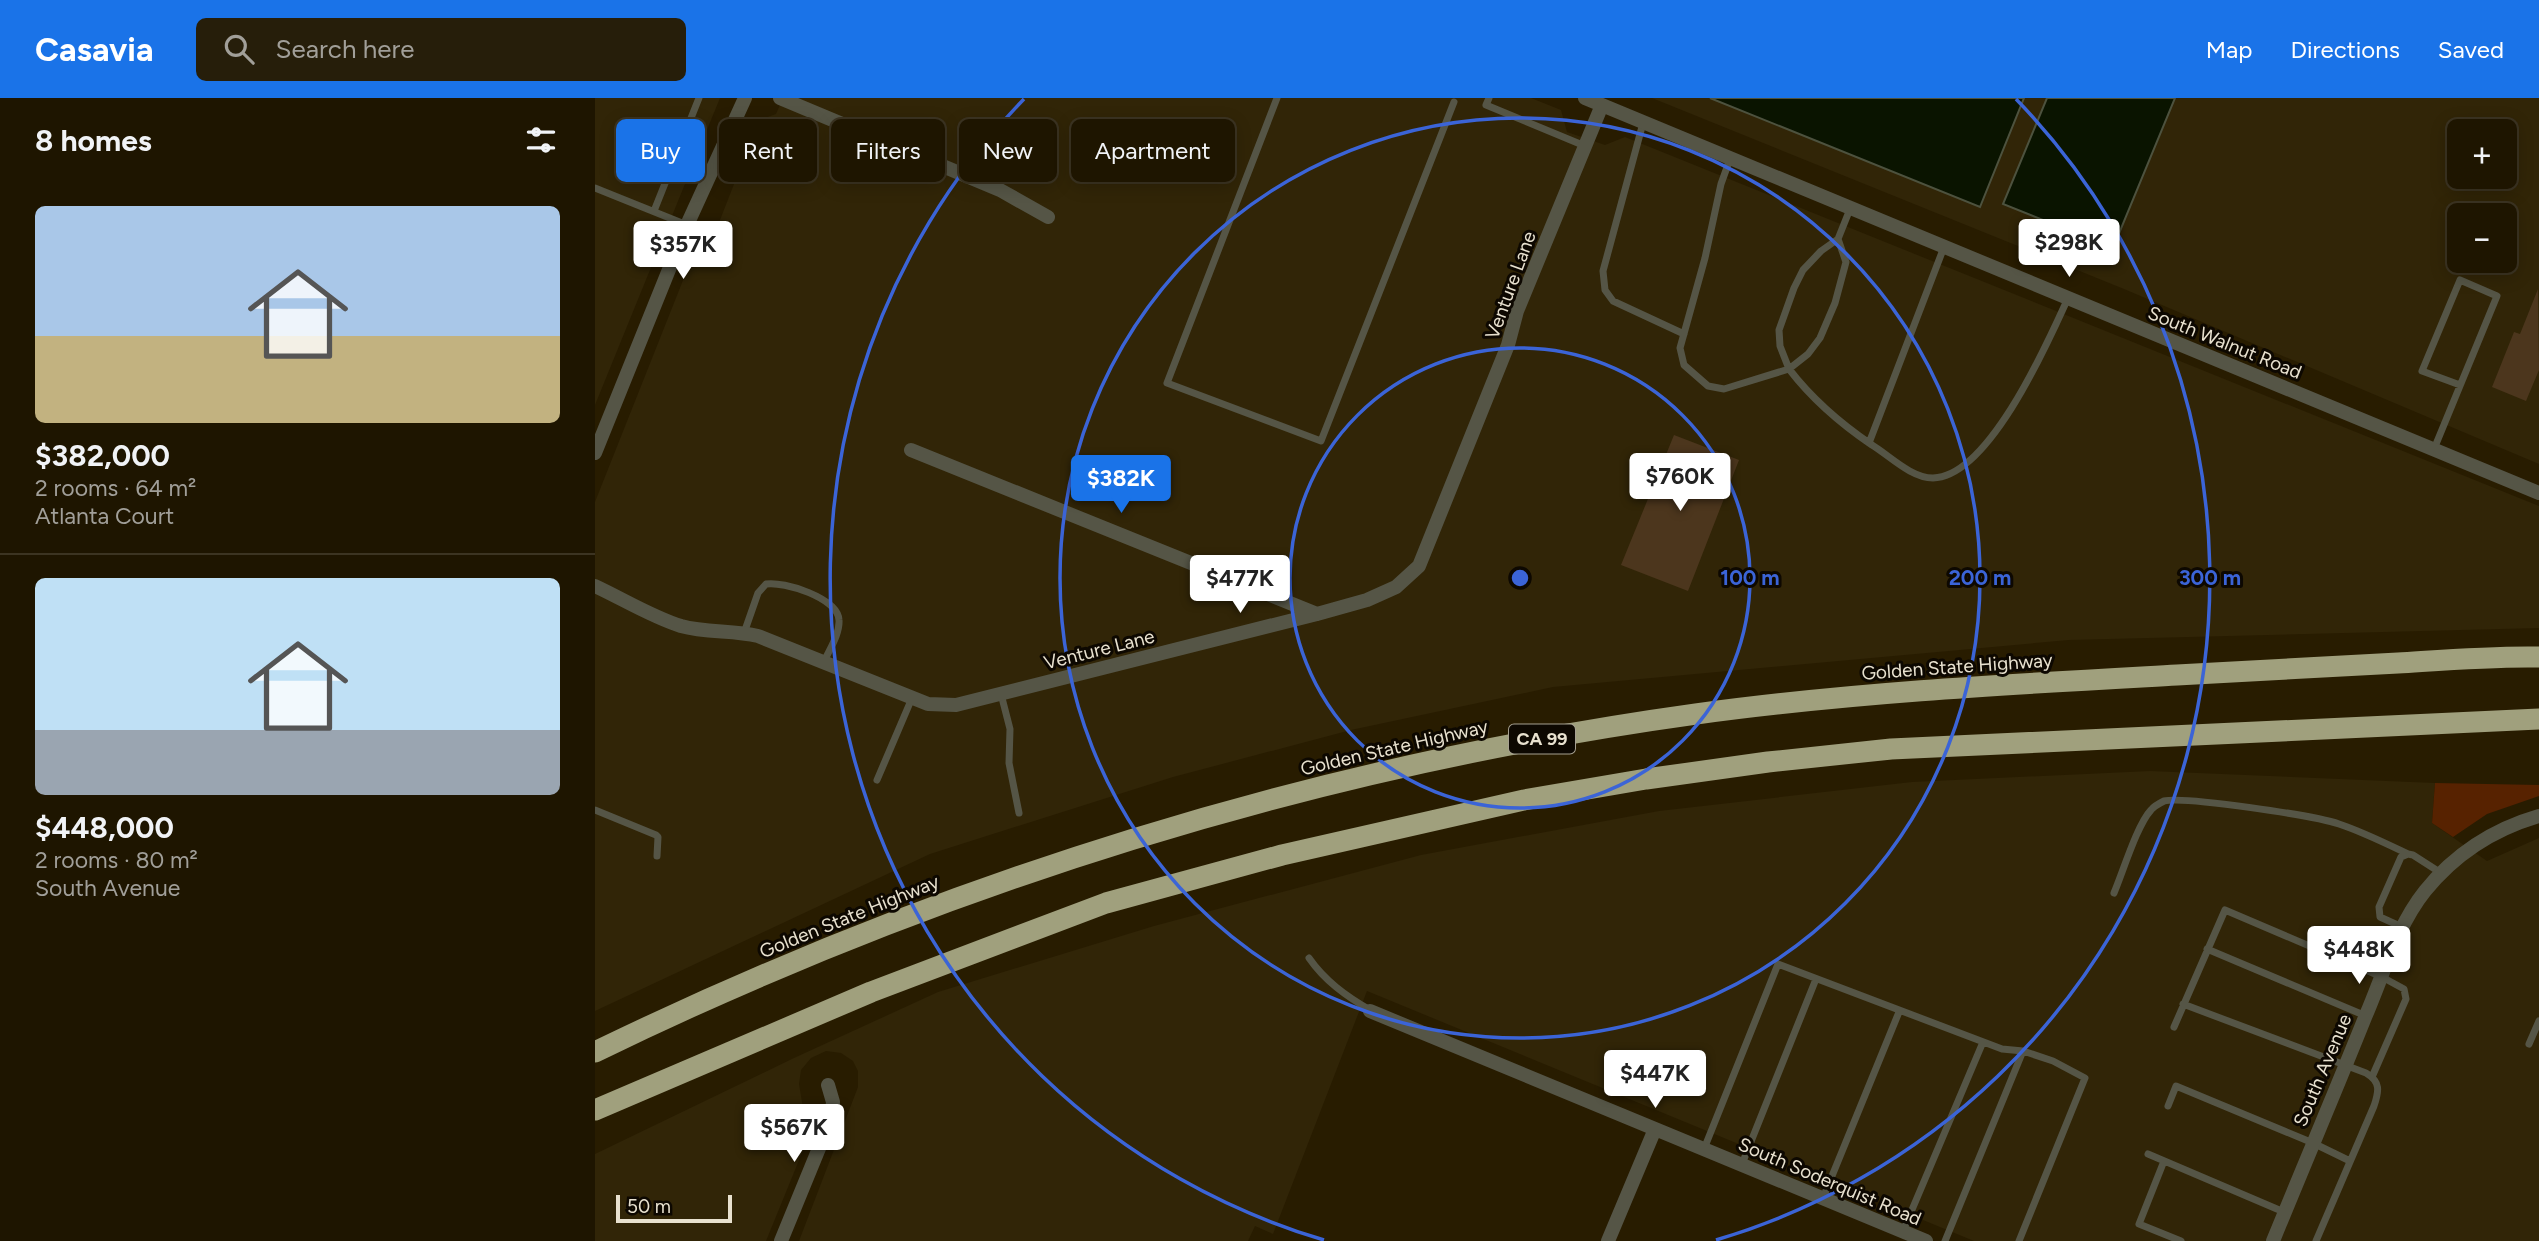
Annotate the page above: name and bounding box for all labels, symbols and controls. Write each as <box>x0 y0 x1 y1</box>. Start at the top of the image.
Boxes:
search box <box>196 18 686 81</box>
text: Casavia <box>35 30 154 69</box>
icon: search <box>220 30 258 68</box>
text: Search here <box>276 33 415 65</box>
text: Map <box>2206 35 2252 64</box>
text: Directions <box>2290 35 2400 64</box>
text: Saved <box>2438 35 2504 64</box>
chip: Buy <box>616 119 705 182</box>
chip: Rent <box>719 119 817 182</box>
chip: Filters <box>831 119 945 182</box>
chip: New <box>959 119 1057 182</box>
chip: Apartment <box>1071 119 1235 182</box>
map controls <box>2447 119 2517 273</box>
button: + <box>2447 119 2517 189</box>
icon: filters <box>522 121 560 159</box>
text: 8 homes <box>35 122 152 159</box>
button: − <box>2447 203 2517 273</box>
pin: $298K <box>2020 220 2118 279</box>
pin: $357K <box>634 222 732 281</box>
street label: Venture Lane <box>1480 228 1541 342</box>
text: $298K <box>2035 228 2103 256</box>
text: $357K <box>650 230 717 258</box>
icon: home <box>235 251 361 377</box>
street label: South Walnut Road <box>2145 301 2305 384</box>
text: $382,000 <box>35 437 170 474</box>
pin: $760K <box>1631 454 1729 513</box>
pin: $382K <box>1072 456 1170 515</box>
text: $760K <box>1645 462 1715 490</box>
text: $382K <box>1087 464 1155 492</box>
text: 2 rooms · 64 m² <box>35 474 196 502</box>
text: Atlanta Court <box>35 502 174 530</box>
pin: $477K <box>1191 556 1289 615</box>
text: $477K <box>1206 564 1274 592</box>
text: 100 m <box>1720 565 1780 590</box>
text: 200 m <box>1949 565 2011 590</box>
text: 300 m <box>2179 565 2241 590</box>
centre of rings <box>1508 566 1532 590</box>
icon: home <box>235 623 361 749</box>
street label: Venture Lane <box>1041 625 1157 674</box>
street label: Golden State Highway <box>1861 648 2053 685</box>
street label: Golden State Highway <box>1298 715 1490 780</box>
road number: CA 99 <box>1509 724 1575 754</box>
text: $448,000 <box>35 809 174 846</box>
text: 2 rooms · 80 m² <box>35 846 198 874</box>
street label: Golden State Highway <box>756 870 942 963</box>
text: South Avenue <box>35 874 180 902</box>
pin: $448K <box>2310 926 2408 986</box>
text: $448K <box>2323 935 2395 963</box>
street label: South Avenue <box>2288 1010 2356 1130</box>
pin: $447K <box>1606 1051 1704 1110</box>
text: $447K <box>1620 1059 1690 1087</box>
pin: $567K <box>745 1104 843 1164</box>
text: $567K <box>760 1113 828 1141</box>
street label: South Soderquist Road <box>1735 1132 1925 1231</box>
scale bar <box>616 1192 731 1224</box>
text: 50 m <box>627 1195 671 1218</box>

